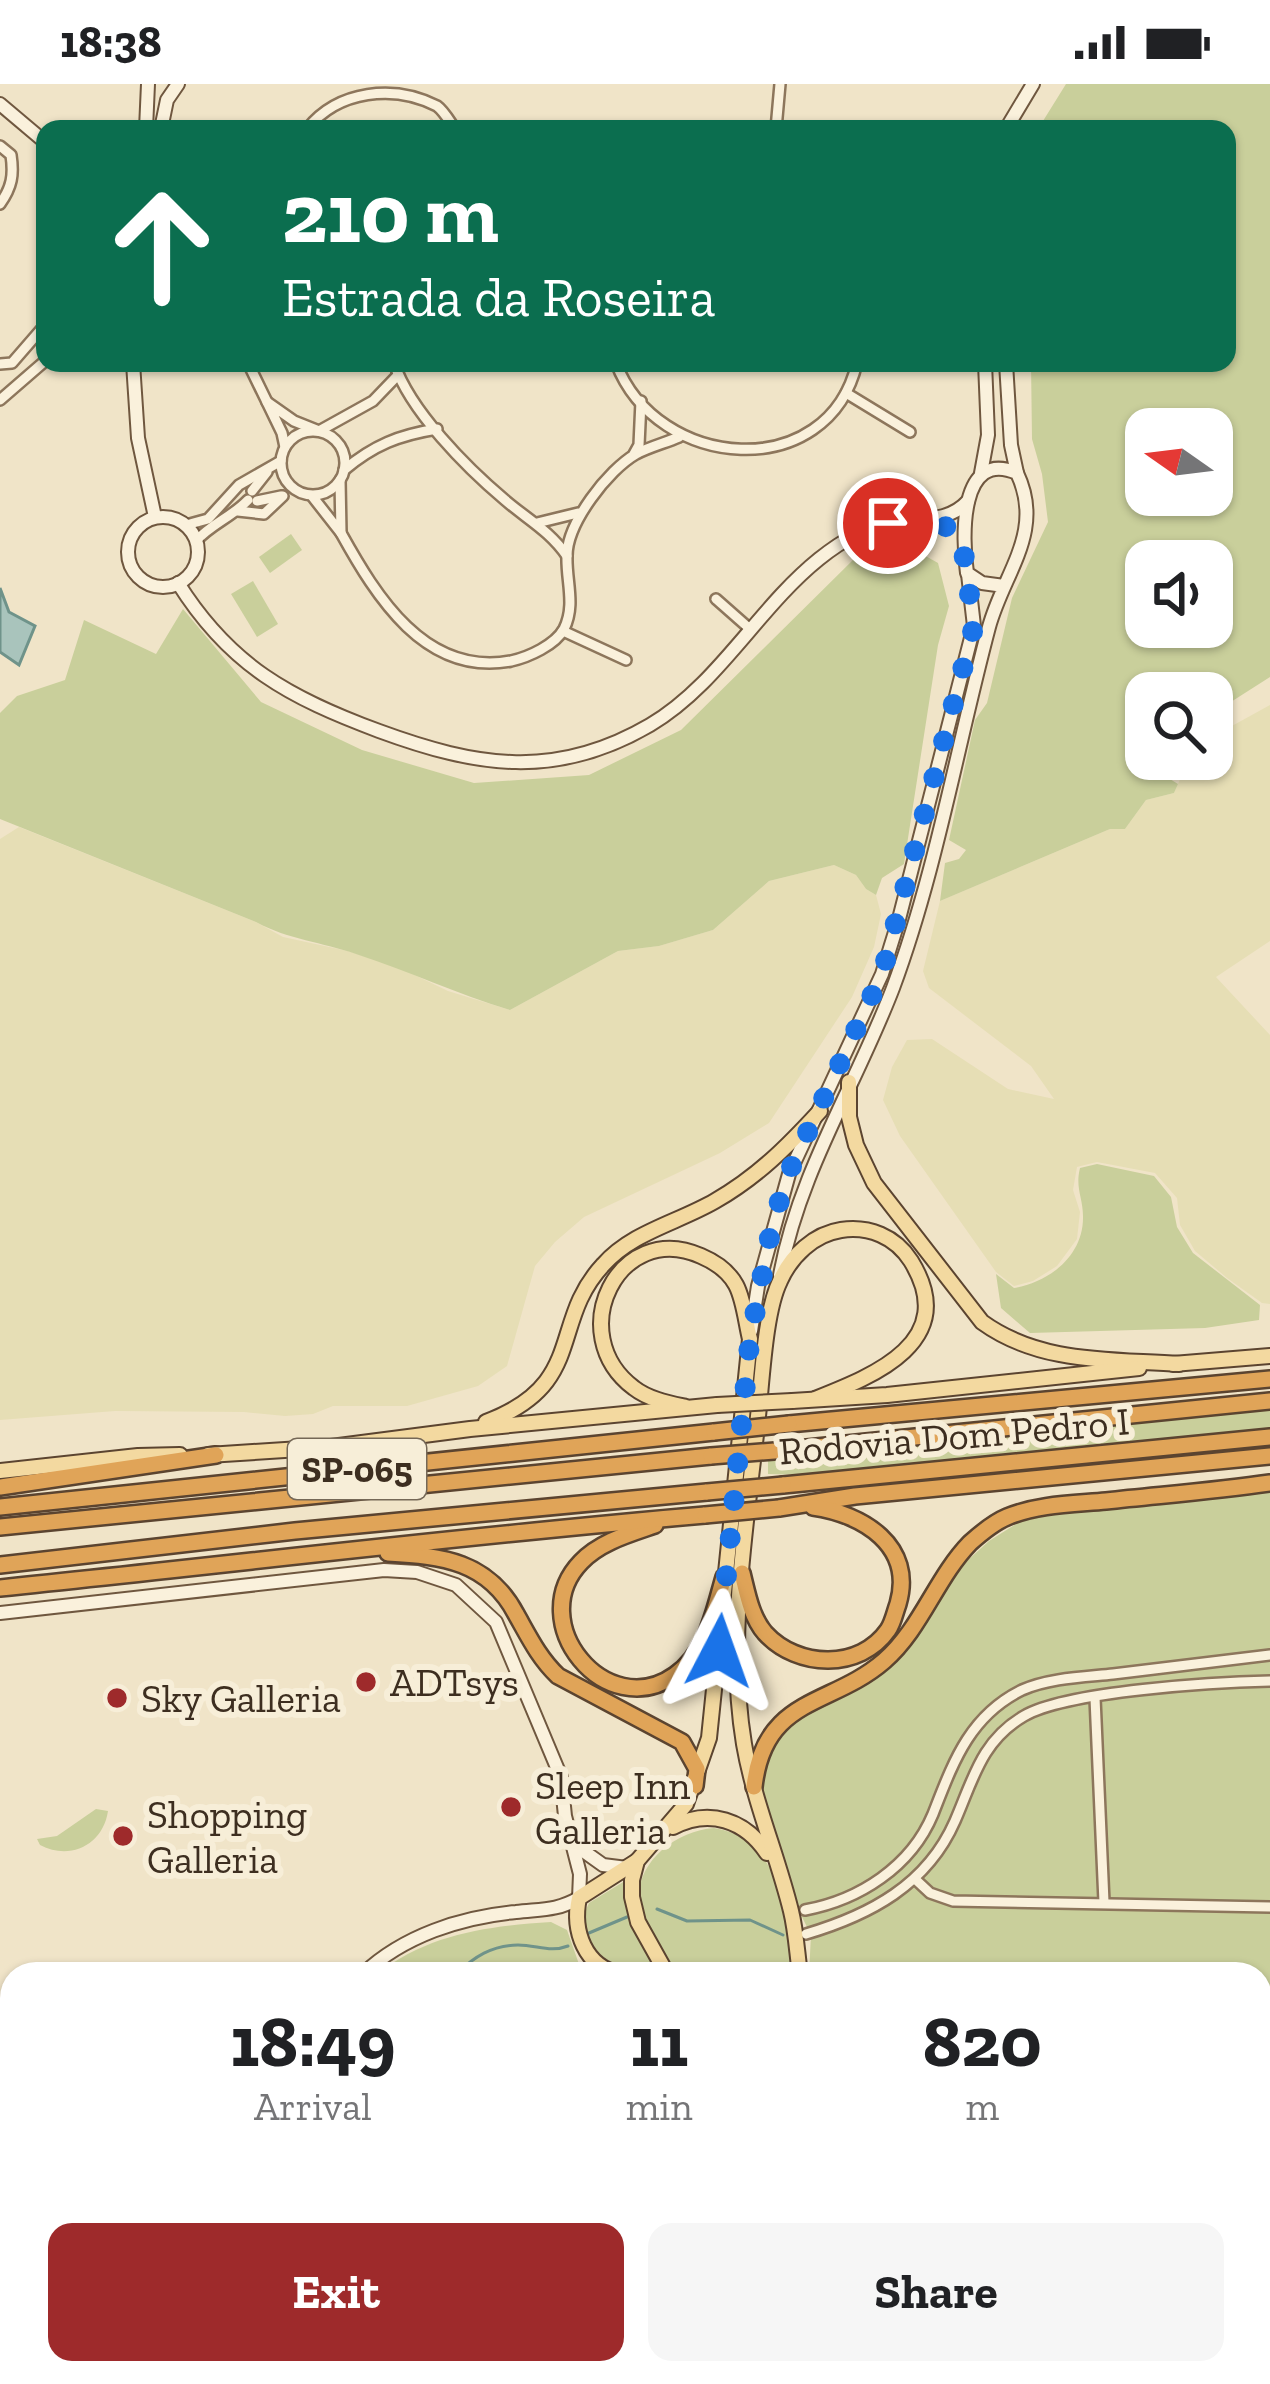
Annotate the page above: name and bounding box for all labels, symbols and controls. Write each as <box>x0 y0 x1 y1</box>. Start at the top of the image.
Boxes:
text: 18:38 <box>60 15 162 69</box>
text: 210 m <box>282 163 499 264</box>
icon: ahead <box>84 168 240 324</box>
text: Estrada da Roseira <box>282 265 715 330</box>
north arrow <box>1125 408 1233 516</box>
map controls <box>1125 408 1233 780</box>
pin <box>837 472 939 574</box>
icon: arrive <box>855 490 921 556</box>
button: sound <box>1125 540 1233 648</box>
button: search <box>1125 672 1233 780</box>
street label: Rodovia Dom Pedro I <box>777 1397 1131 1475</box>
road number: SP-065 <box>288 1439 426 1499</box>
position arrow <box>656 1588 782 1714</box>
place label: ADTsys <box>390 1659 519 1706</box>
marker: ADTsys <box>353 1669 379 1695</box>
place label: Sky Galleria <box>141 1675 341 1722</box>
marker: Sky Galleria <box>104 1685 130 1711</box>
place label: Sleep Inn Galleria <box>535 1762 690 1854</box>
place label: Shopping Galleria <box>147 1791 307 1883</box>
marker: Sleep Inn Galleria <box>498 1794 524 1820</box>
marker: Shopping Galleria <box>110 1823 136 1849</box>
text: 18:49 <box>230 1998 396 2084</box>
text: 11 <box>630 1998 688 2084</box>
text: 820 <box>923 1998 1042 2084</box>
text: Arrival <box>254 2083 372 2130</box>
text: min <box>626 2083 693 2130</box>
text: m <box>965 2083 999 2130</box>
button: Exit <box>48 2223 624 2361</box>
button: Share <box>648 2223 1224 2361</box>

